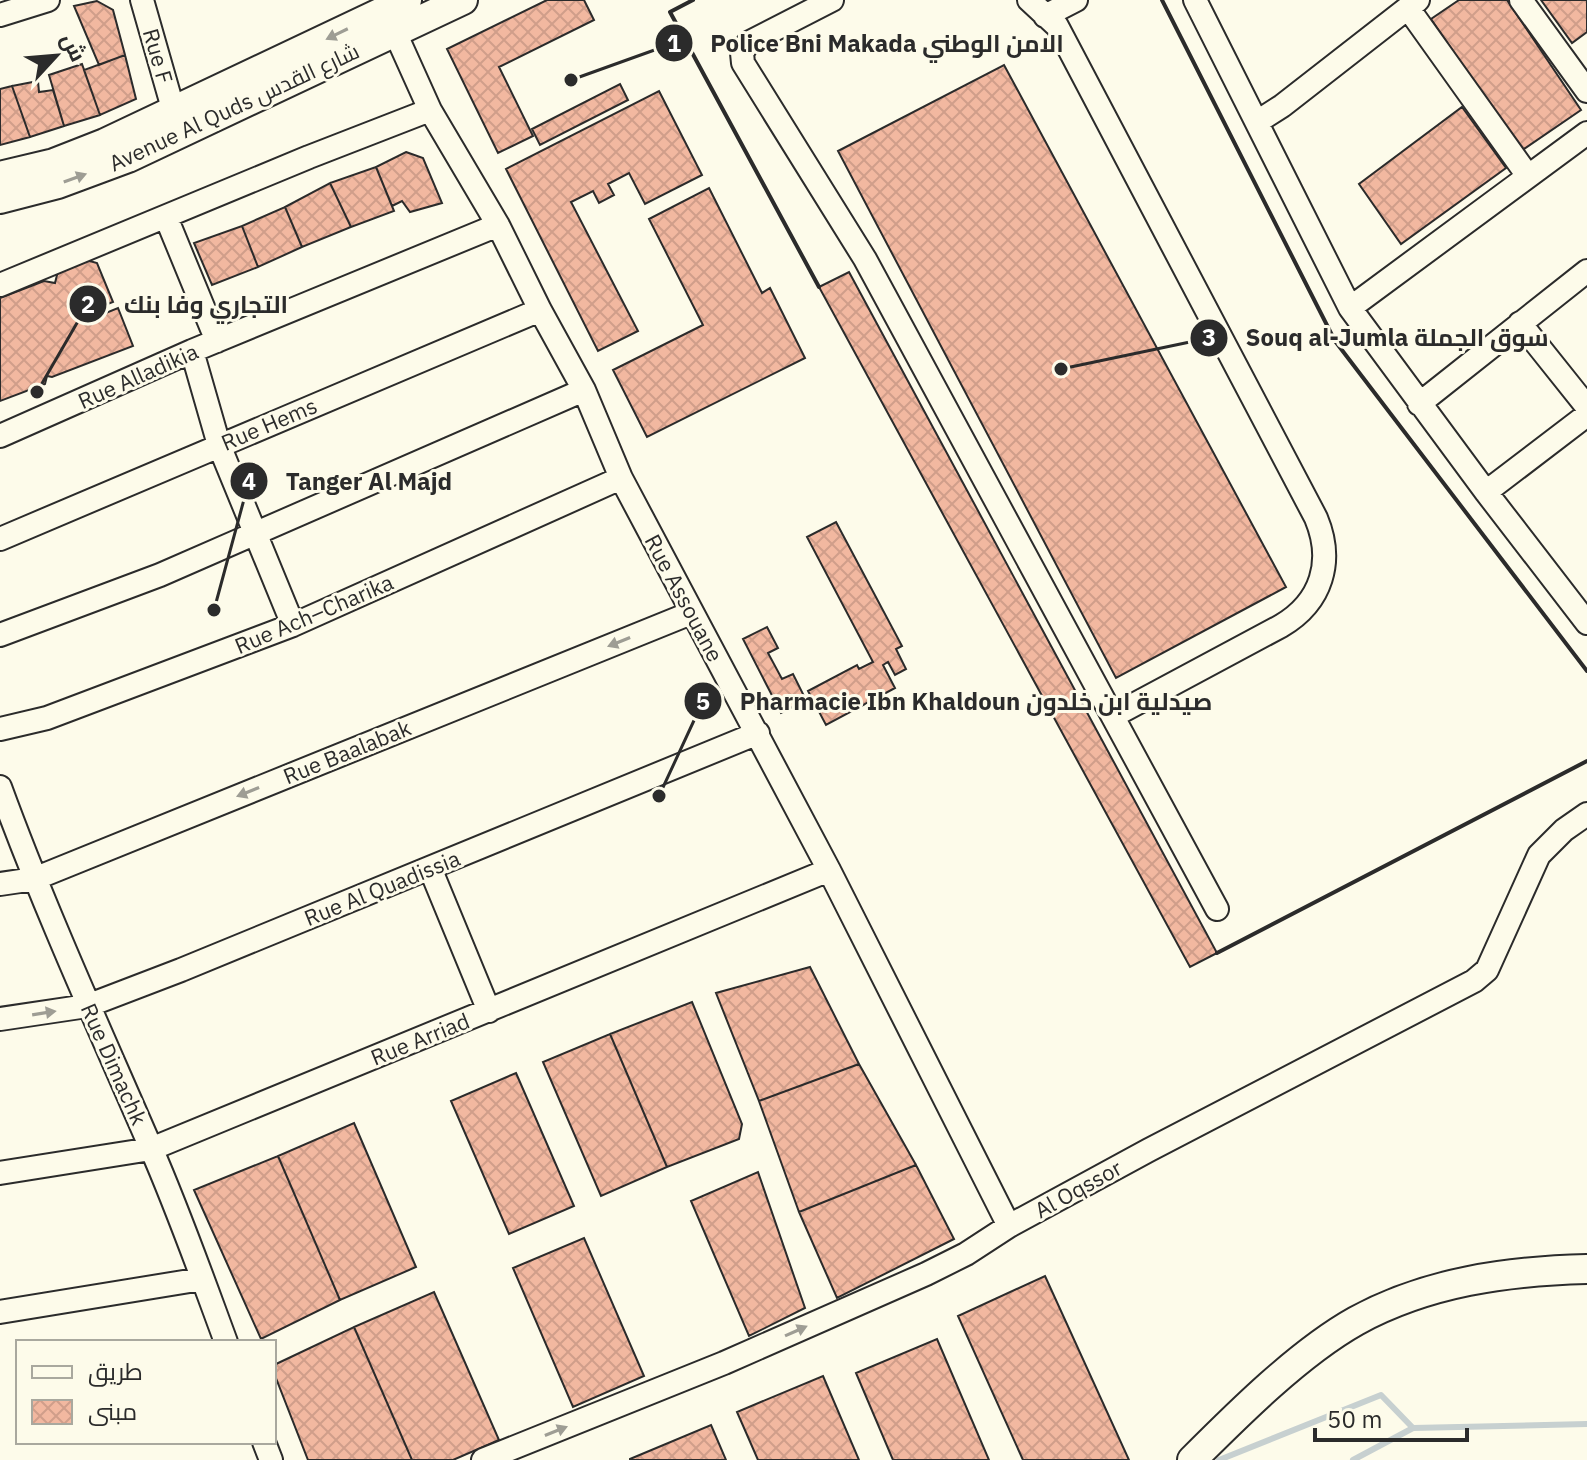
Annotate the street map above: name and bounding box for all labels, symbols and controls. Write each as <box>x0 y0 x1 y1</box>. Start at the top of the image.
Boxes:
north arrow <box>16 16 96 96</box>
callout: Police Bni Makada الامن الوطني <box>654 19 1080 67</box>
street label: Rue F <box>137 25 180 87</box>
one-way arrow <box>325 27 348 40</box>
text: 1 <box>667 27 681 59</box>
text: Police Bni Makada الامن الوطني <box>710 27 1064 63</box>
text: ش <box>55 28 94 66</box>
street label: Avenue Al Quds شارع القدس <box>104 36 364 178</box>
one-way arrow <box>63 171 87 184</box>
callout: التجاري وفا بنك <box>68 280 304 328</box>
text: 2 <box>81 288 95 320</box>
text: التجاري وفا بنك <box>124 288 288 324</box>
callout: Souq al-Jumla سوق الجملة <box>1189 314 1564 362</box>
text: 3 <box>1202 321 1216 353</box>
text: Souq al-Jumla سوق الجملة <box>1246 321 1548 353</box>
street label: Rue Alladikia <box>73 336 203 415</box>
street label: Rue Hems <box>216 390 321 457</box>
callout: Tanger Al Majd <box>229 457 468 505</box>
text: 4 <box>242 465 256 497</box>
text: Tanger Al Majd <box>286 465 452 497</box>
street label: Rue Assouane <box>639 529 730 667</box>
street label: Rue Ach–Charika <box>230 567 398 660</box>
one-way arrow <box>607 636 631 649</box>
callout: Pharmacie Ibn Khaldoun صيدلية ابن خلدون <box>683 677 1228 725</box>
text: 5 <box>696 685 710 717</box>
text: Pharmacie Ibn Khaldoun صيدلية ابن خلدون <box>740 685 1212 717</box>
street label: Rue Baalabak <box>279 713 415 790</box>
one-way arrow <box>236 786 260 799</box>
street label: Rue Al Quadissia <box>300 843 464 932</box>
street label: Rue Dimachk <box>75 998 154 1130</box>
one-way arrow <box>31 1006 56 1019</box>
street label: Rue Arriad <box>366 1006 474 1071</box>
street label: Al Oqssor <box>1029 1153 1126 1224</box>
one-way arrow <box>784 1325 808 1338</box>
legend <box>16 1340 276 1444</box>
text: طريق <box>88 1355 143 1387</box>
scale bar <box>1315 1392 1467 1442</box>
text: مبنى <box>88 1395 137 1427</box>
text: 50 m <box>1327 1403 1382 1435</box>
one-way arrow <box>544 1424 568 1437</box>

